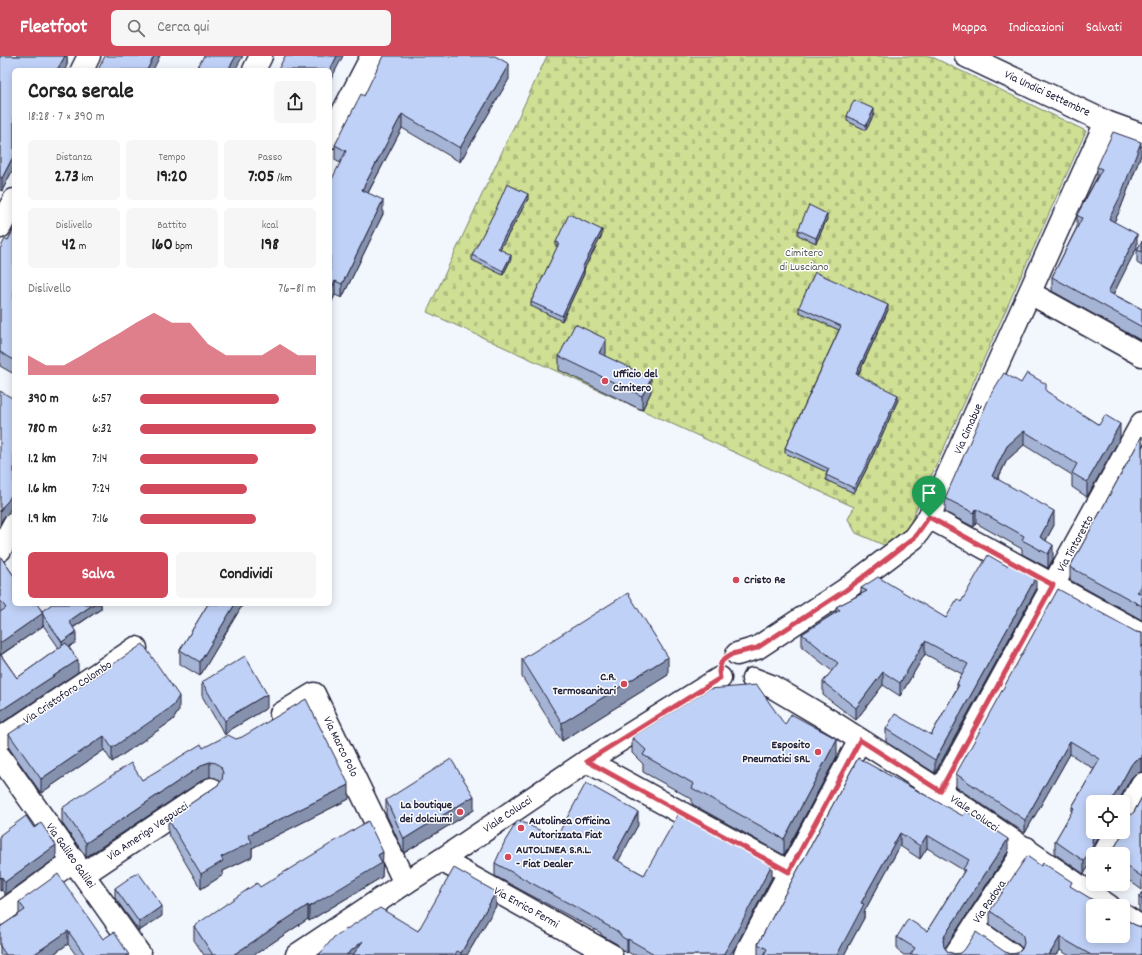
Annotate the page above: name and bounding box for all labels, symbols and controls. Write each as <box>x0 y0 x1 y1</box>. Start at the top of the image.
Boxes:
search box <box>111 10 391 46</box>
text: Fleetfoot <box>20 15 87 42</box>
icon: search <box>125 17 147 39</box>
text: Cerca qui <box>157 17 209 39</box>
text: Mappa <box>952 18 987 38</box>
text: Indicazioni <box>1009 18 1064 38</box>
text: Salvati <box>1086 18 1122 38</box>
street label: Via Undici Settembre <box>1001 67 1093 121</box>
text: Corsa serale <box>28 77 134 108</box>
button: share <box>274 81 316 123</box>
text: 18:28 · 7 × 390 m <box>28 108 105 127</box>
text: Distanza <box>56 150 92 166</box>
text: Tempo <box>159 150 185 166</box>
text: Passo <box>258 150 282 166</box>
text: 2.73 <box>55 166 79 190</box>
text: 19:20 <box>156 166 188 190</box>
text: 7:05 <box>248 166 274 190</box>
text: km <box>79 171 93 187</box>
text: /km <box>274 171 292 187</box>
text: Dislivello <box>56 218 92 234</box>
text: Battito <box>157 218 187 234</box>
text: kcal <box>262 218 278 234</box>
text: 42 <box>62 234 76 258</box>
text: 160 <box>151 234 173 258</box>
text: 198 <box>261 234 279 258</box>
text: m <box>76 239 86 255</box>
text: bpm <box>173 239 193 255</box>
park label: Cimitero di Lusciano <box>779 245 829 276</box>
text: Dislivello <box>28 280 71 299</box>
text: 76–81 m <box>278 280 316 299</box>
place label: Ufficio del Cimitero <box>613 366 658 397</box>
marker: Ufficio del Cimitero <box>600 376 610 386</box>
text: 390 m <box>28 390 59 409</box>
text: 6:57 <box>92 390 112 409</box>
street label: Via Cimabue <box>950 401 988 457</box>
text: 780 m <box>28 420 57 439</box>
text: 6:32 <box>92 420 112 439</box>
text: 1.2 km <box>28 450 56 469</box>
text: 7:14 <box>92 450 107 469</box>
pin <box>912 476 946 517</box>
text: 1.6 km <box>28 480 57 499</box>
text: 7:24 <box>92 480 110 499</box>
icon: arrive <box>918 482 940 504</box>
text: 1.9 km <box>28 510 56 529</box>
text: 7:16 <box>92 510 108 529</box>
street label: Via Tintoretto <box>1053 513 1099 575</box>
button: Salva <box>28 552 168 598</box>
button: Condividi <box>176 552 316 598</box>
place label: Cristo Re <box>744 572 786 589</box>
marker: Cristo Re <box>731 575 741 585</box>
street label: Via Cristoforo Colombo <box>20 657 116 729</box>
place label: C.R. Termosanitari <box>553 669 617 700</box>
marker: C.R. Termosanitari <box>619 679 629 689</box>
street label: Via Marco Polo <box>318 714 362 780</box>
place label: Esposito Pneumatici SRL <box>742 737 811 768</box>
marker: Esposito Pneumatici SRL <box>813 747 823 757</box>
street label: Viale Colucci <box>946 791 1002 837</box>
street label: Viale Colucci <box>480 792 536 838</box>
map controls <box>1086 795 1130 943</box>
button: locate <box>1086 795 1130 839</box>
place label: La boutique dei dolciumi <box>400 797 453 828</box>
street label: Via Amerigo Vespucci <box>104 798 192 866</box>
marker: La boutique dei dolciumi <box>455 807 465 817</box>
place label: Autolinea Officina Autorizzata Fiat <box>529 813 611 844</box>
street label: Via Galileo Galilei <box>41 820 99 892</box>
marker: Autolinea Officina Autorizzata Fiat <box>516 823 526 833</box>
place label: AUTOLINEA S.R.L. - Fiat Dealer <box>516 842 591 873</box>
button: + <box>1086 847 1130 891</box>
marker: AUTOLINEA S.R.L. - Fiat Dealer <box>503 852 513 862</box>
street label: Via Padova <box>969 877 1011 927</box>
street label: Via Enrico Fermi <box>490 883 562 933</box>
button: − <box>1086 899 1130 943</box>

